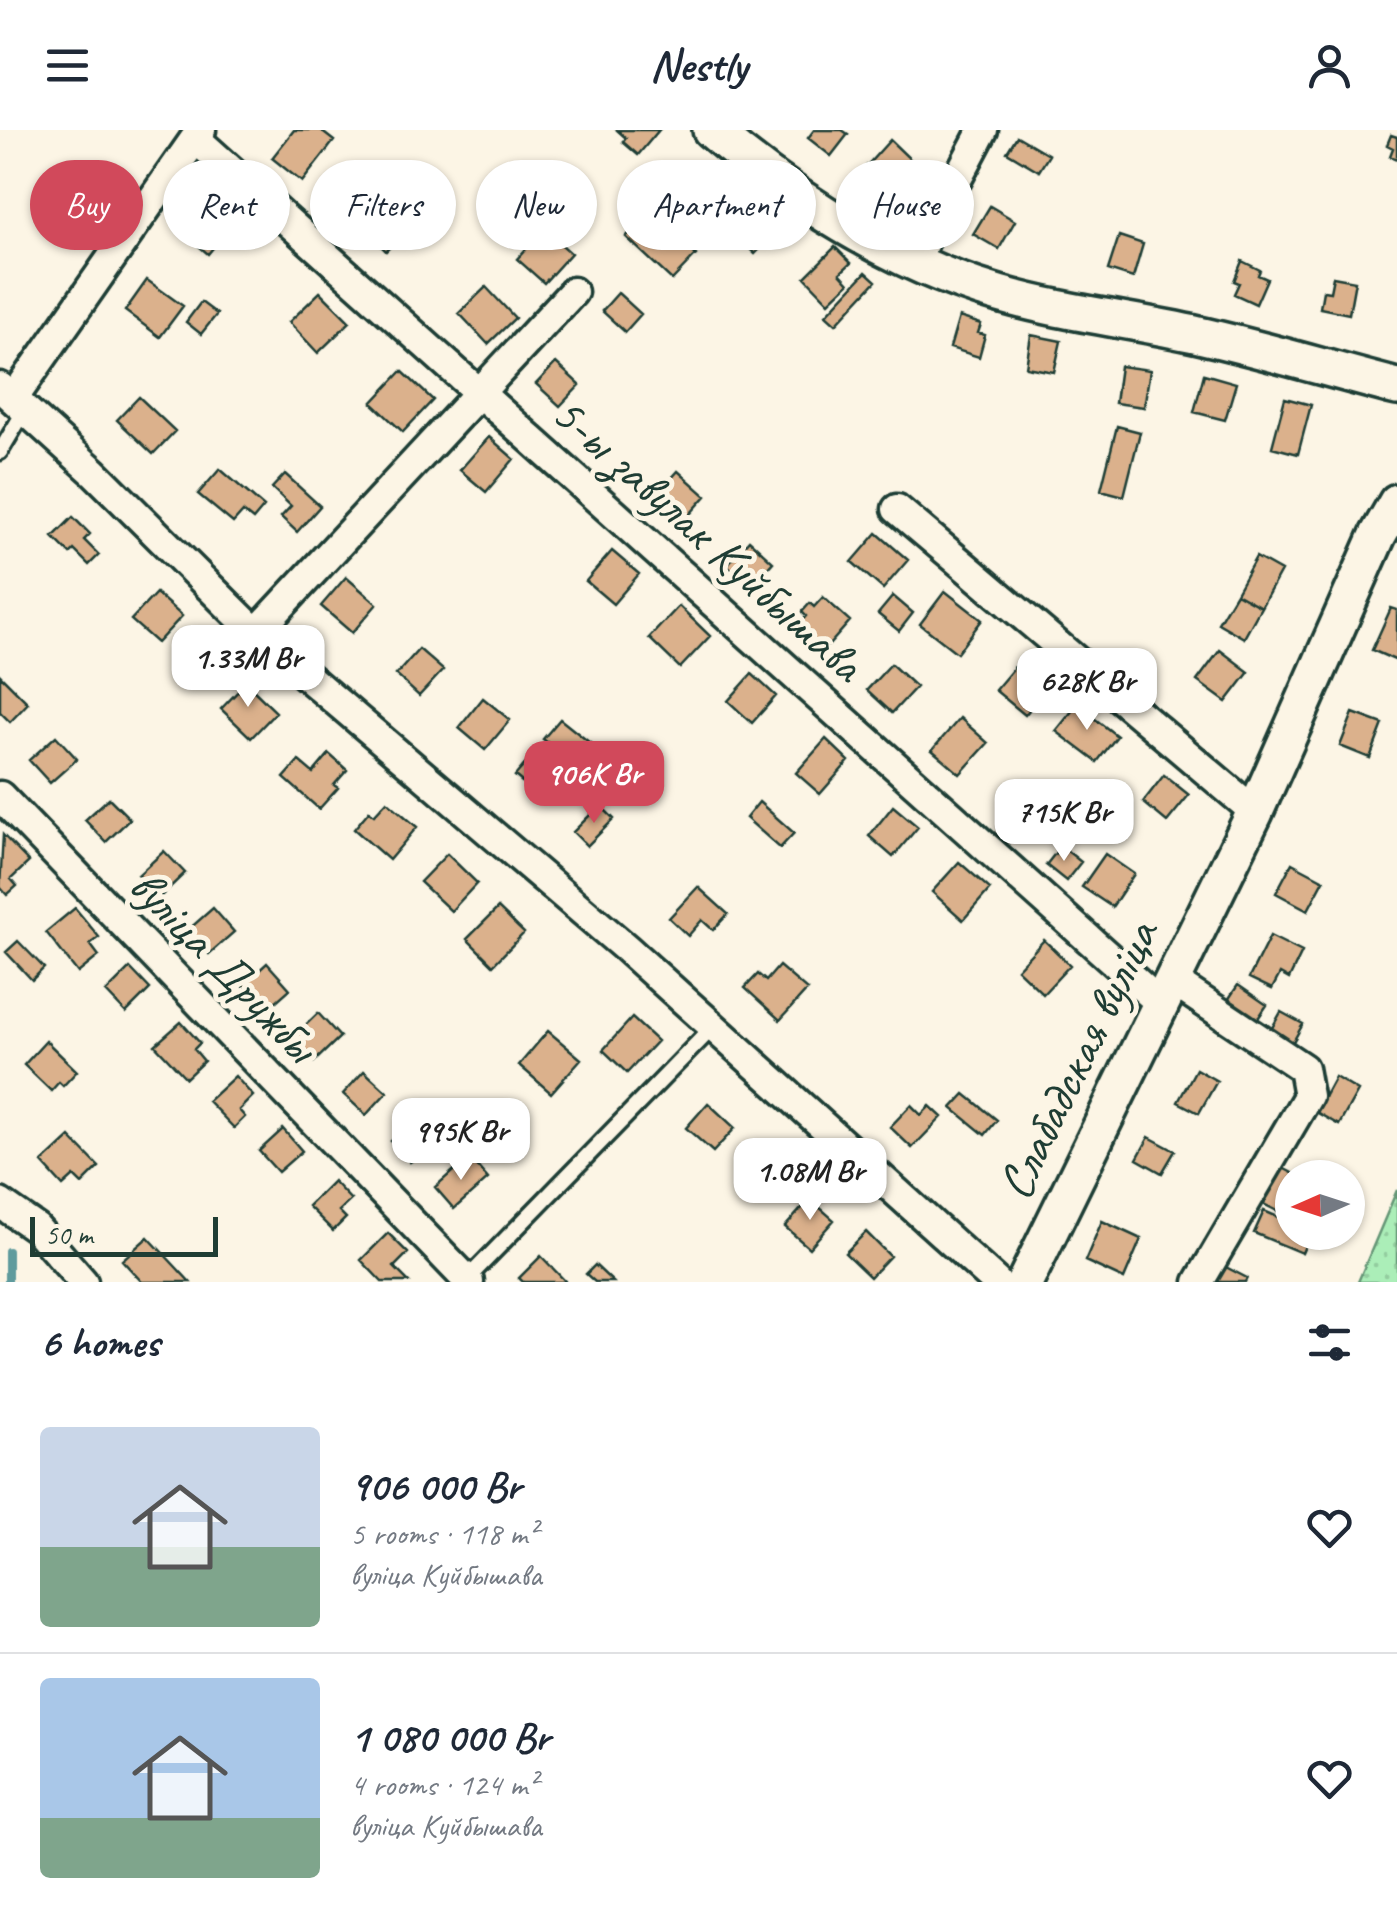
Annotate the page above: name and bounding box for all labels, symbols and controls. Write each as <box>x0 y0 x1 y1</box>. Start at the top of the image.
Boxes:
text: Nestly <box>650 37 747 94</box>
icon: menu <box>40 38 95 93</box>
icon: person <box>1302 38 1357 93</box>
chip: Buy <box>30 160 143 250</box>
chip: Rent <box>163 160 290 250</box>
chip: Filters <box>310 160 456 250</box>
chip: New <box>476 160 597 250</box>
chip: Apartment <box>617 160 816 250</box>
chip: House <box>836 160 974 250</box>
street label: 5-ы завулак Куйбышава <box>539 381 879 697</box>
pin: 1.33M Br <box>145 625 351 710</box>
text: 1.33M Br <box>194 637 302 678</box>
pin: 628K Br <box>995 648 1179 733</box>
text: 628K Br <box>1039 660 1135 701</box>
pin: 906K Br <box>502 741 686 826</box>
text: 906K Br <box>546 753 642 794</box>
pin: 715K Br <box>972 779 1156 864</box>
text: 715K Br <box>1017 791 1111 832</box>
street label: вуліца Дружбы <box>116 855 334 1078</box>
street label: Слабадская вуліца <box>983 907 1173 1209</box>
pin: 995K Br <box>369 1098 553 1183</box>
text: 995K Br <box>414 1110 508 1151</box>
pin: 1.08M Br <box>707 1138 913 1223</box>
text: 1.08M Br <box>756 1150 864 1191</box>
north arrow <box>1275 1160 1365 1250</box>
map controls <box>1275 1160 1365 1250</box>
scale bar <box>30 1212 218 1256</box>
text: 50 m <box>45 1217 93 1252</box>
icon: filters <box>1302 1315 1357 1370</box>
text: 6 homes <box>40 1316 159 1369</box>
text: 906 000 Br <box>350 1460 521 1513</box>
icon: home <box>120 1467 240 1587</box>
icon: heart <box>1302 1500 1357 1555</box>
text: 5 rooms · 118 m² <box>350 1513 537 1554</box>
text: вуліца Куйбышава <box>350 1554 542 1595</box>
text: 1 080 000 Br <box>350 1711 550 1764</box>
icon: home <box>120 1718 240 1838</box>
icon: heart <box>1302 1751 1357 1806</box>
text: 4 rooms · 124 m² <box>350 1764 537 1805</box>
text: вуліца Куйбышава <box>350 1805 542 1846</box>

